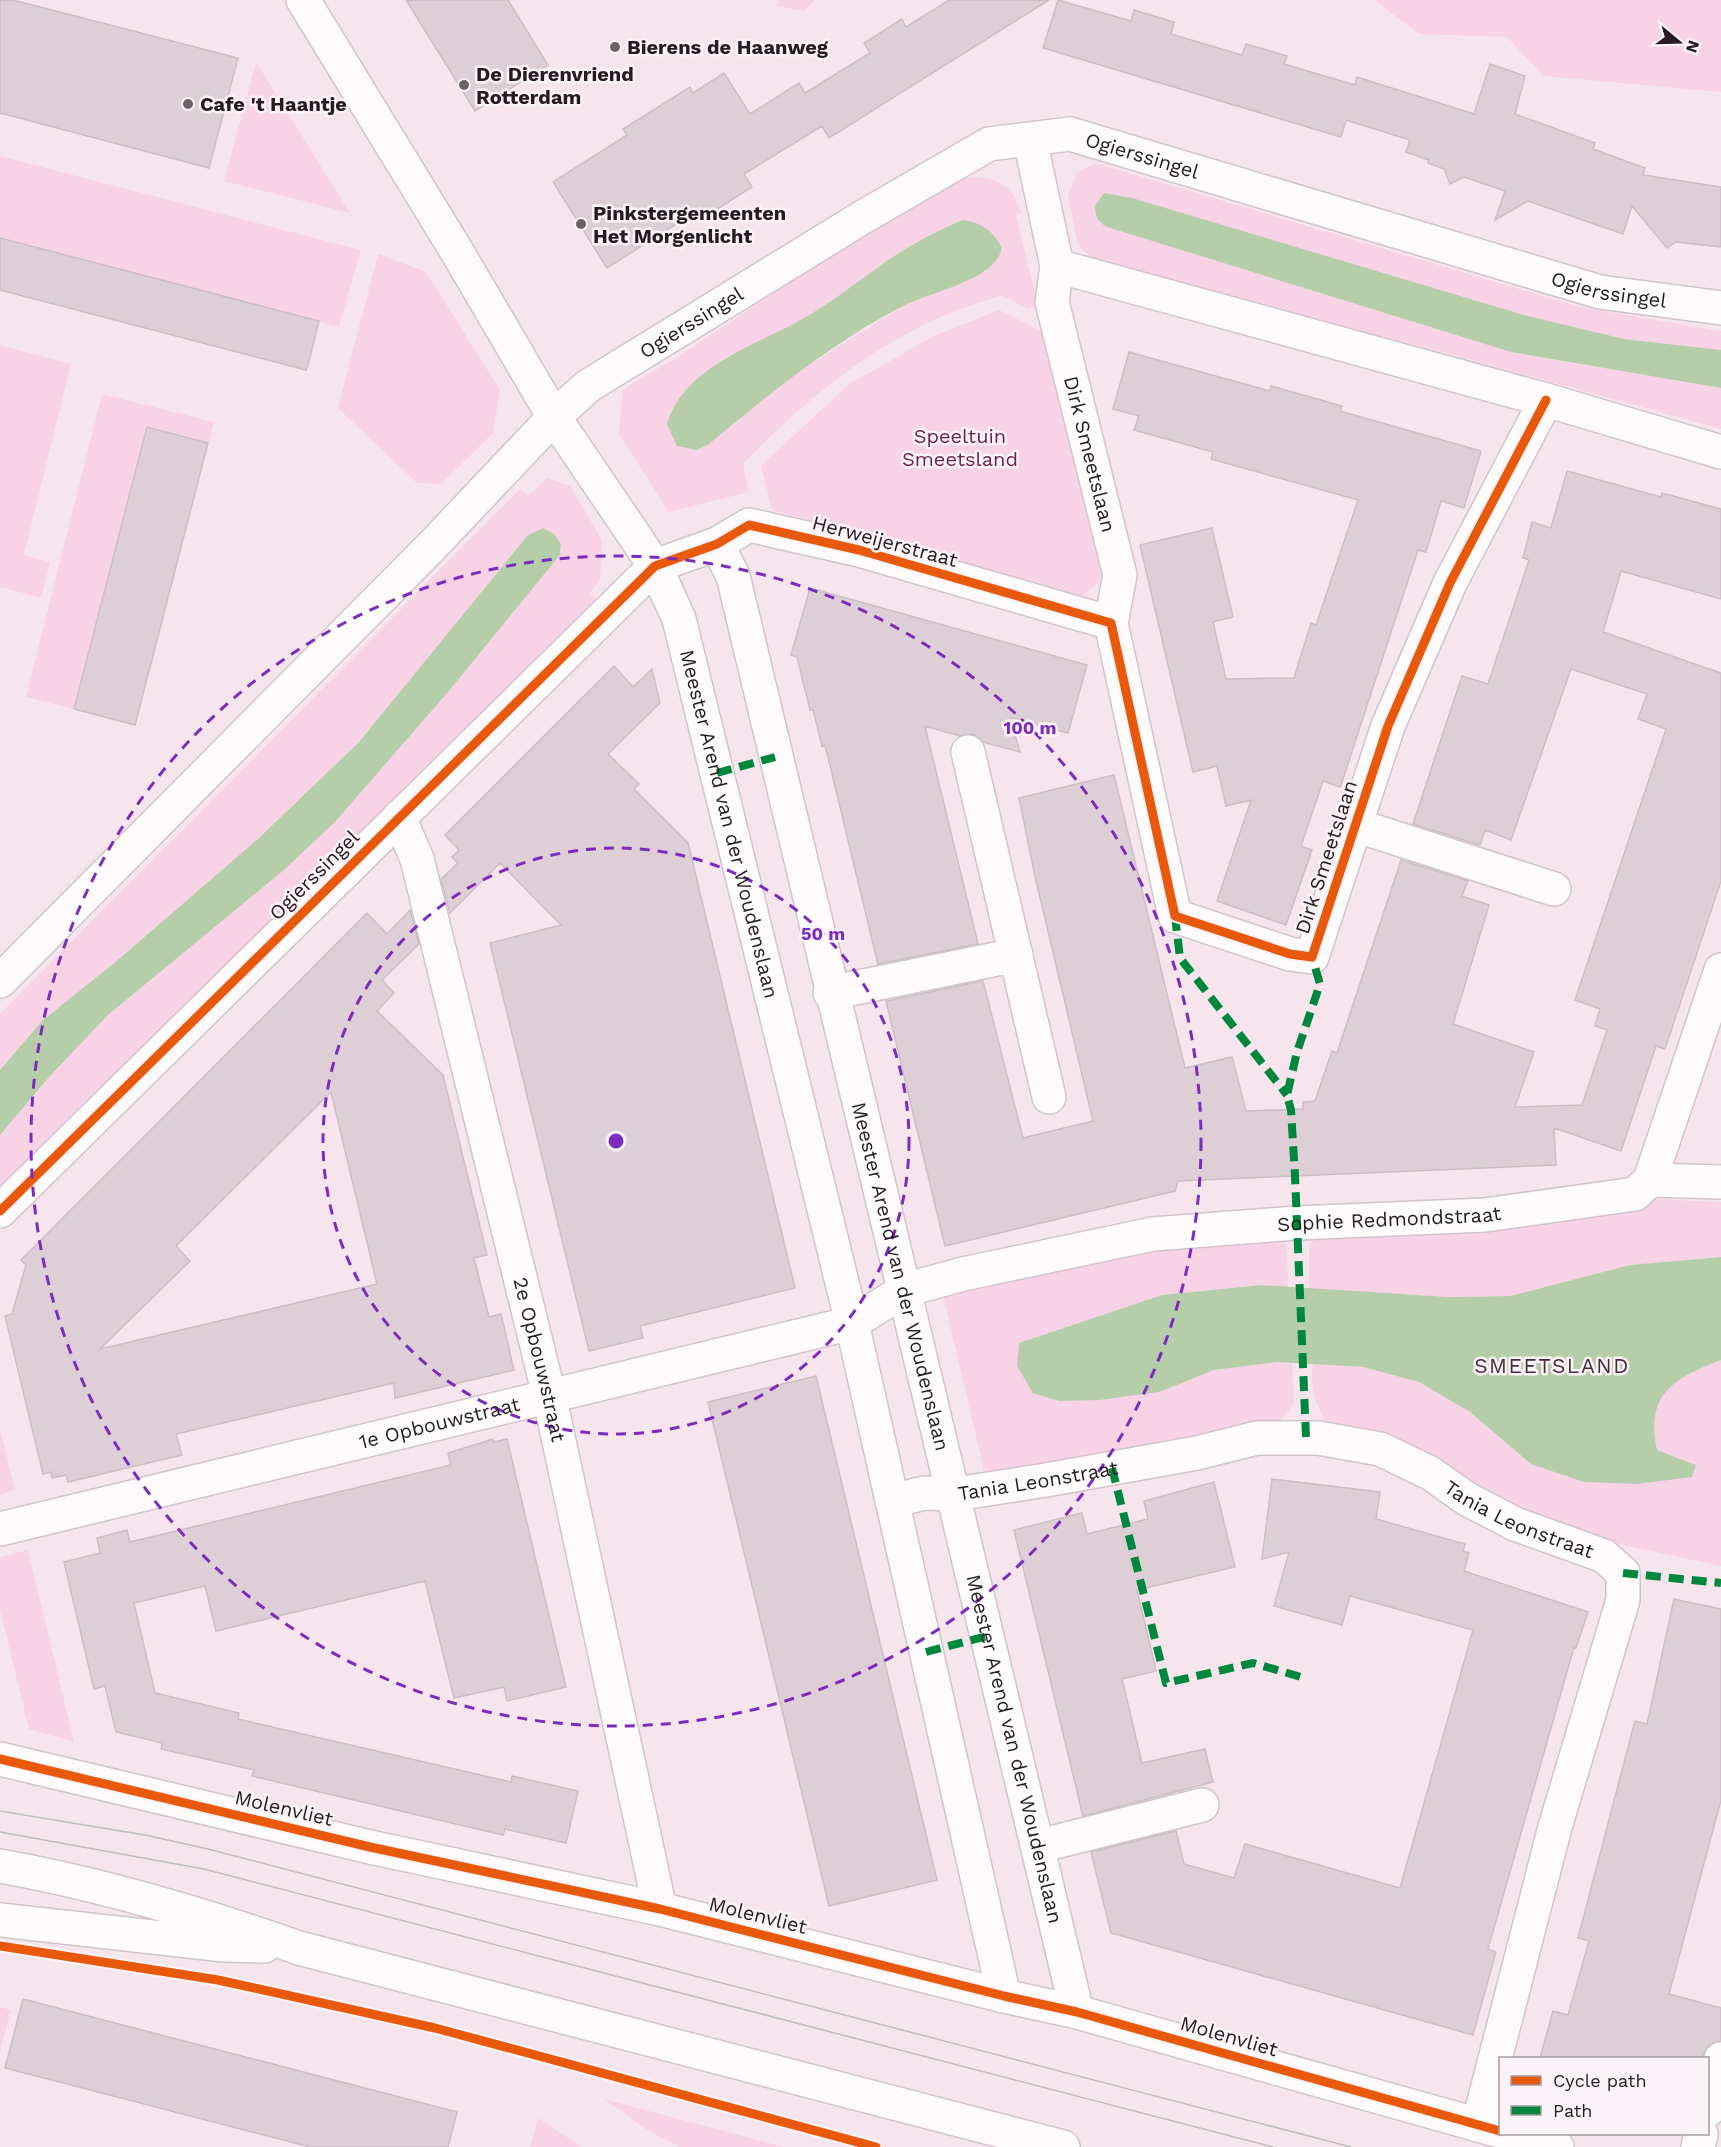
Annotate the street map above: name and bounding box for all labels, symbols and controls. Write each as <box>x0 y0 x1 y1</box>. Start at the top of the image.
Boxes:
north arrow <box>1649 12 1709 72</box>
place label: Bierens de Haanweg <box>627 35 829 59</box>
text: N <box>1682 38 1704 55</box>
marker: Bierens de Haanweg <box>608 40 622 54</box>
place label: De Dierenvriend Rotterdam <box>476 62 634 109</box>
marker: De Dierenvriend Rotterdam <box>457 78 471 92</box>
place label: Cafe 't Haantje <box>200 92 347 116</box>
marker: Cafe 't Haantje <box>181 97 195 111</box>
street label: Ogierssingel <box>1083 127 1202 184</box>
place label: Pinkstergemeenten Het Morgenlicht <box>593 201 786 248</box>
marker: Pinkstergemeenten Het Morgenlicht <box>574 217 588 231</box>
street label: Ogierssingel <box>1548 266 1668 313</box>
street label: Ogierssingel <box>635 282 748 363</box>
street label: Dirk Smeetslaan <box>1059 373 1121 535</box>
park label: Speeltuin Smeetsland <box>902 424 1018 471</box>
street label: Herweijerstraat <box>810 510 961 572</box>
street label: Meester Arend van der Woudenslaan <box>675 647 784 1001</box>
text: 100 m <box>1003 717 1057 738</box>
street label: Dirk Smeetslaan <box>1290 777 1362 937</box>
street label: Ogierssingel <box>264 825 364 925</box>
text: 50 m <box>801 923 845 944</box>
street label: Meester Arend van der Woudenslaan <box>847 1100 955 1453</box>
centre of rings <box>606 1131 626 1151</box>
street label: Sophie Redmondstraat <box>1276 1201 1503 1236</box>
street label: 2e Opbouwstraat <box>508 1275 571 1445</box>
district label: SMEETSLAND <box>1474 1353 1630 1378</box>
street label: 1e Opbouwstraat <box>357 1392 523 1454</box>
street label: Tania Leonstraat <box>956 1455 1120 1506</box>
street label: Tania Leonstraat <box>1440 1475 1598 1564</box>
street label: Meester Arend van der Woudenslaan <box>961 1572 1068 1926</box>
street label: Molenvliet <box>232 1785 336 1831</box>
street label: Molenvliet <box>706 1891 810 1939</box>
street label: Molenvliet <box>1178 2011 1281 2062</box>
legend <box>1499 2057 1709 2135</box>
text: Cycle path <box>1553 2070 1647 2091</box>
text: Path <box>1553 2100 1593 2121</box>

